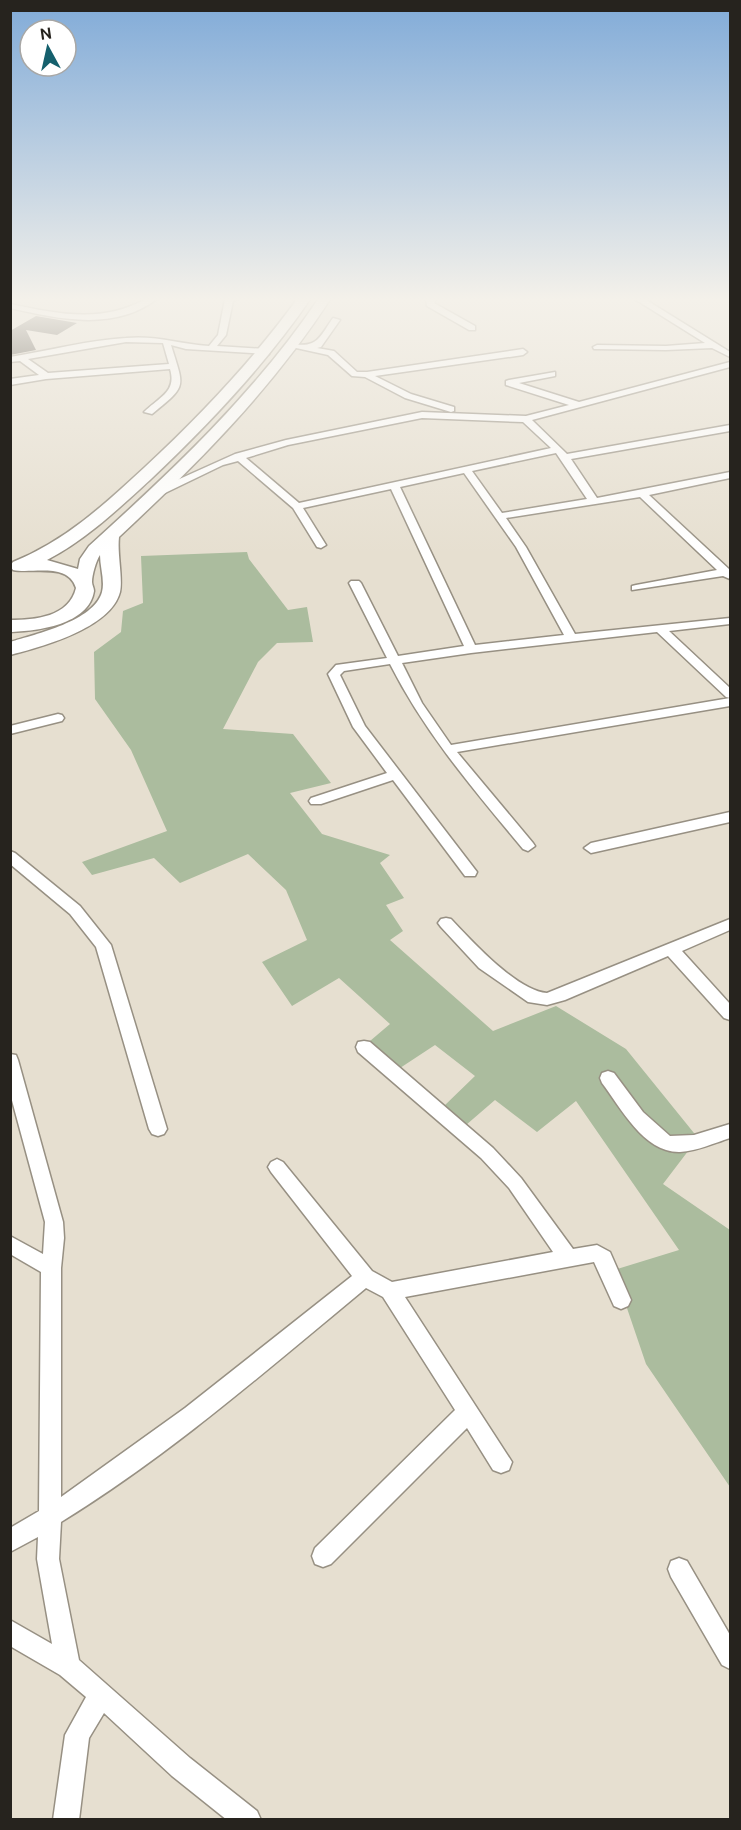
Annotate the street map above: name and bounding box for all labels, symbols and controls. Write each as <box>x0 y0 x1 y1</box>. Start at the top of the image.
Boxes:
north arrow <box>18 18 78 78</box>
text: N <box>39 23 53 43</box>

